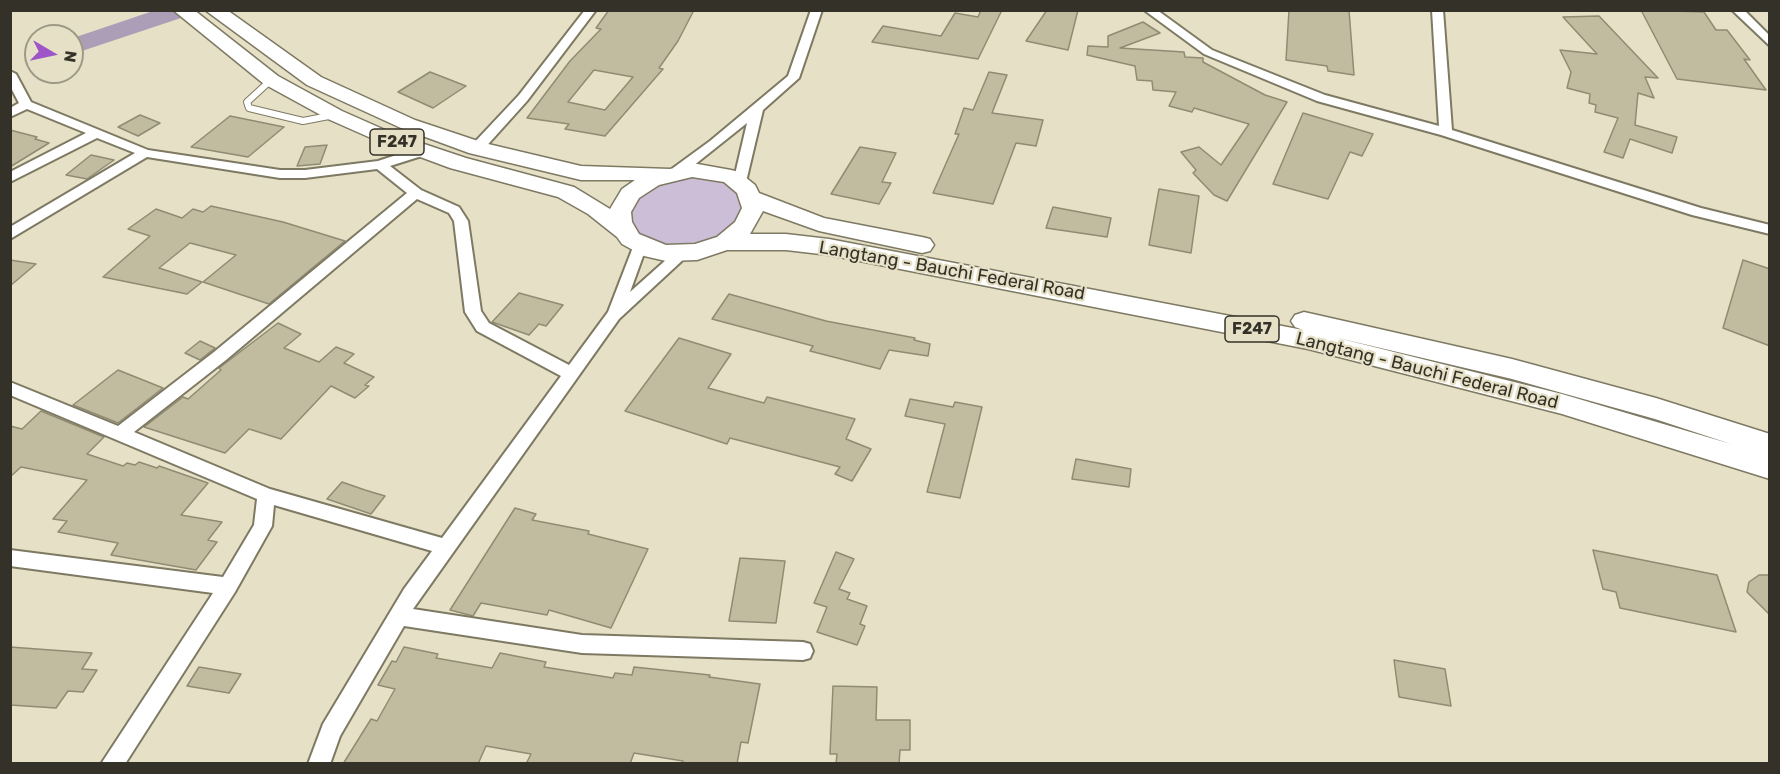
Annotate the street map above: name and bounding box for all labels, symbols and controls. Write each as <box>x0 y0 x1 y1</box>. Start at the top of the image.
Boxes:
north arrow <box>24 24 84 84</box>
text: N <box>60 49 81 64</box>
road number: F247 <box>370 129 424 155</box>
street label: Langtang - Bauchi Federal Road <box>817 237 1087 305</box>
road number: F247 <box>1225 316 1279 342</box>
street label: Langtang - Bauchi Federal Road <box>1294 328 1560 414</box>

